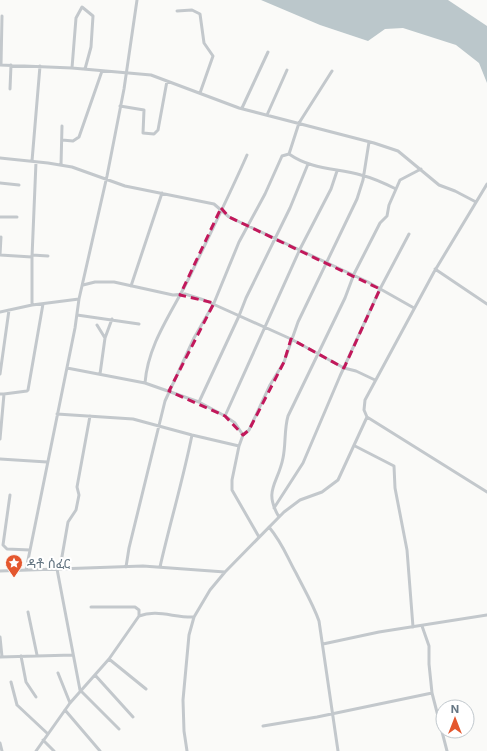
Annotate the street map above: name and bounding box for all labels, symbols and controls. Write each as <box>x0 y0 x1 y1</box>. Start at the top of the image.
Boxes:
place icon: ዳቶ ሰፈር <box>4 553 24 578</box>
place label: ዳቶ ሰፈር <box>27 555 70 571</box>
north arrow <box>435 699 475 739</box>
text: N <box>451 702 459 716</box>

